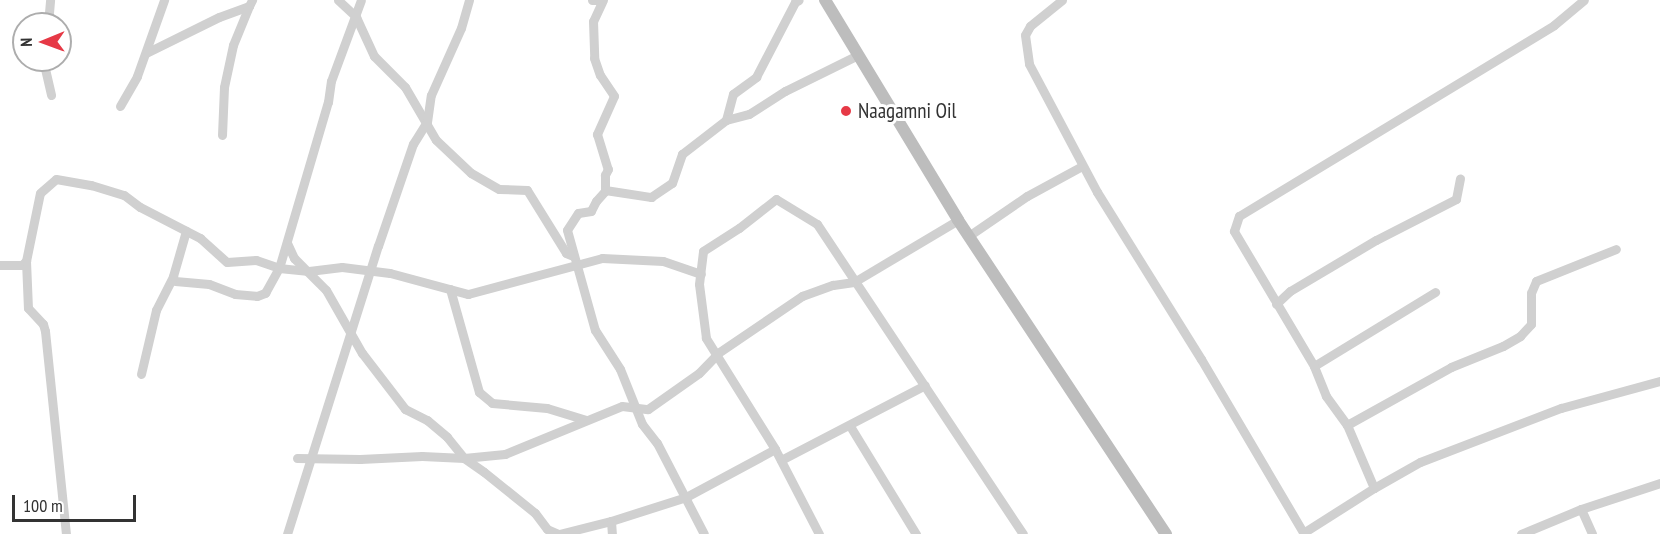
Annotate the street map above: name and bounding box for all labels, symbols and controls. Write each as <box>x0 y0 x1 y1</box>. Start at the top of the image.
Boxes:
north arrow <box>12 12 72 72</box>
text: N <box>16 38 36 47</box>
place label: Naagamni Oil <box>858 98 956 124</box>
marker: Naagamni Oil <box>839 104 853 118</box>
scale bar <box>15 483 140 521</box>
text: 100 m <box>23 494 63 517</box>

